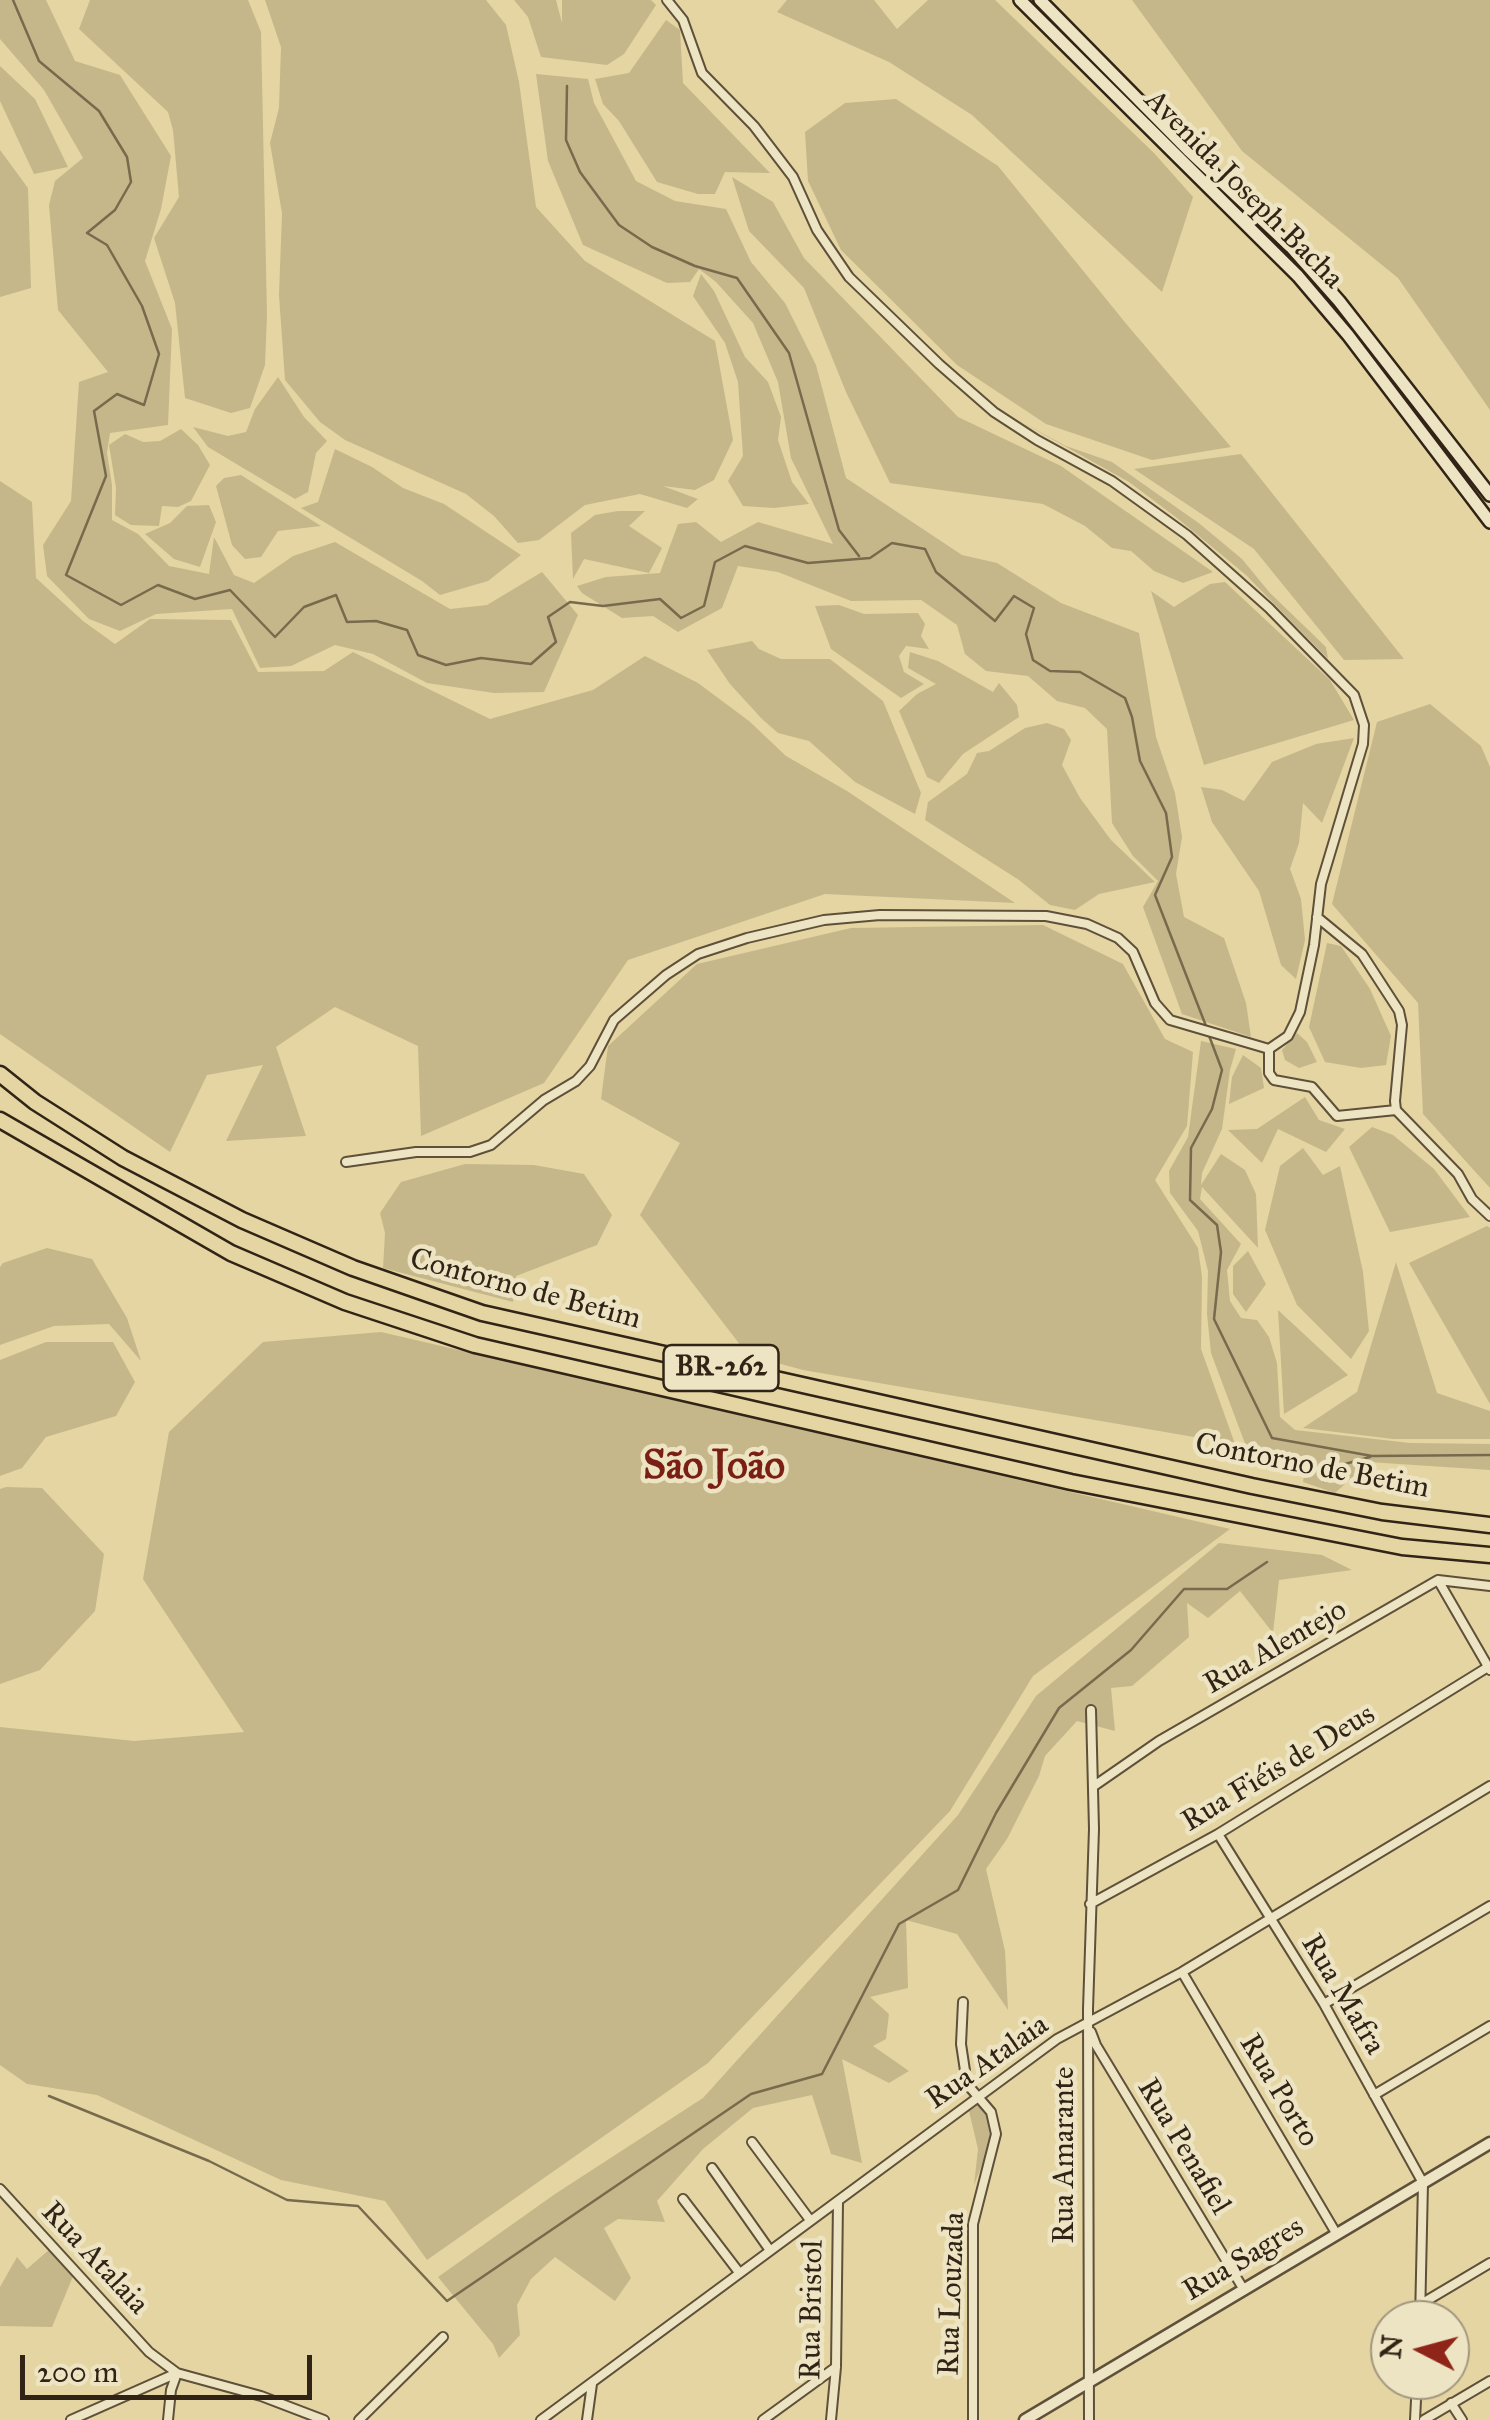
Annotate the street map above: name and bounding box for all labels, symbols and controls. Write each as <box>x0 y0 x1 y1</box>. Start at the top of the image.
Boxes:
street label: Avenida Joseph Bacha <box>1136 83 1350 297</box>
street label: Contorno de Betim <box>406 1242 644 1338</box>
road number: BR-262 <box>664 1345 778 1391</box>
street label: Contorno de Betim <box>1192 1427 1432 1507</box>
district label: São João <box>643 1444 785 1492</box>
street label: Rua Alentejo <box>1198 1593 1354 1703</box>
street label: Rua Fiéis de Deus <box>1176 1697 1382 1841</box>
street label: Rua Mafra <box>1292 1928 1392 2062</box>
street label: Rua Atalaia <box>920 2008 1056 2118</box>
street label: Rua Porto <box>1230 2028 1326 2154</box>
street label: Rua Amarante <box>1048 2066 1084 2244</box>
street label: Rua Penafiel <box>1128 2073 1238 2221</box>
street label: Rua Atalaia <box>33 2195 155 2323</box>
street label: Rua Sagres <box>1177 2210 1311 2310</box>
street label: Rua Louzada <box>932 2212 974 2376</box>
street label: Rua Bristol <box>794 2240 832 2380</box>
north arrow <box>1370 2300 1470 2400</box>
text: N <box>1373 2333 1410 2361</box>
scale bar <box>25 2335 318 2397</box>
text: 200 m <box>37 2354 118 2390</box>

